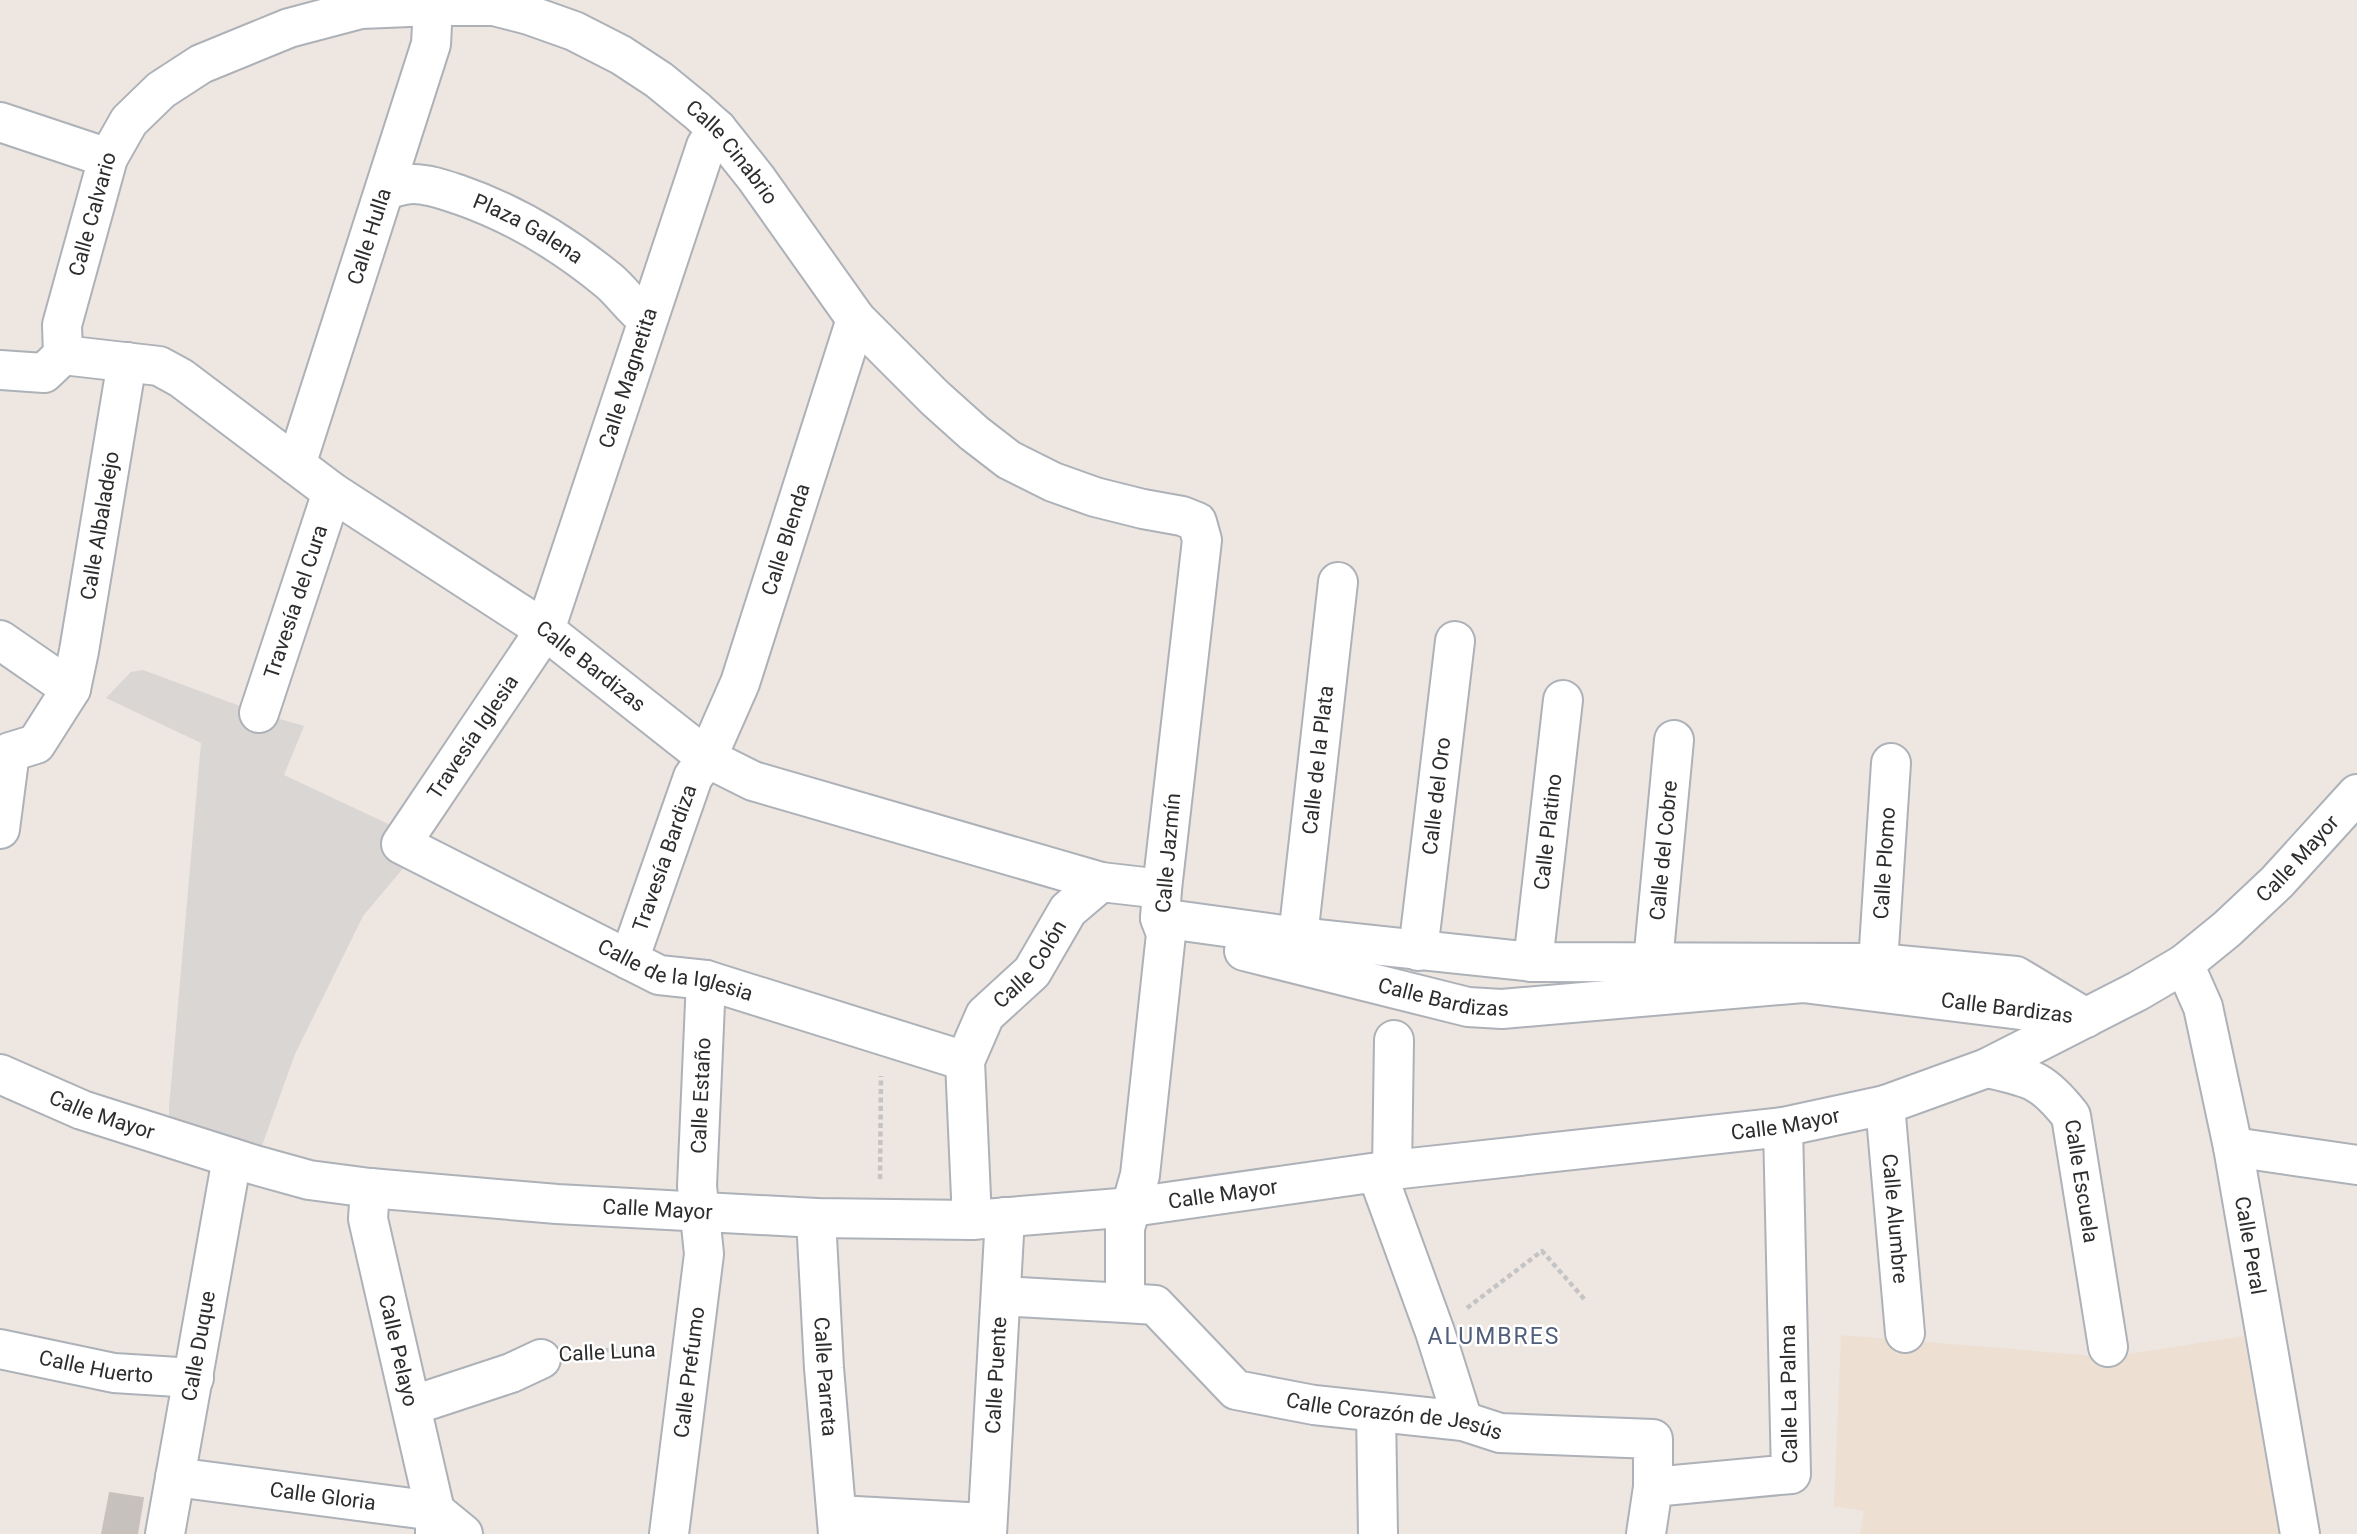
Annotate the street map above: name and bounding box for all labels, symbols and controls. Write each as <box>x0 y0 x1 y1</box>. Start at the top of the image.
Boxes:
street label: Calle Cinabrio <box>681 95 783 209</box>
street label: Calle Calvario <box>64 149 121 279</box>
street label: Calle Hulla <box>343 185 396 288</box>
street label: Plaza Galena <box>470 189 588 269</box>
street label: Calle Magnetita <box>594 305 662 451</box>
street label: Calle Albaladejo <box>76 449 124 602</box>
street label: Calle Blenda <box>757 481 815 598</box>
street label: Travesía del Cura <box>259 522 332 682</box>
street label: Calle Bardizas <box>532 616 650 717</box>
street label: Travesía Iglesia <box>423 670 523 804</box>
street label: Calle de la Plata <box>1298 684 1338 836</box>
street label: Calle del Oro <box>1418 736 1455 856</box>
street label: Calle Platino <box>1529 772 1566 891</box>
street label: Calle del Cobre <box>1645 779 1682 922</box>
street label: Travesía Bardiza <box>628 781 701 935</box>
street label: Calle Jazmín <box>1151 792 1185 914</box>
street label: Calle Plomo <box>1869 806 1900 920</box>
street label: Calle Mayor <box>2251 810 2344 907</box>
street label: Calle Colón <box>988 916 1072 1013</box>
street label: Calle de la Iglesia <box>594 934 756 1006</box>
street label: Calle Bardizas <box>1376 973 1509 1021</box>
street label: Calle Bardizas <box>1940 988 2074 1028</box>
street label: Calle Estaño <box>686 1037 715 1154</box>
street label: Calle Mayor <box>45 1085 158 1144</box>
street label: Calle Mayor <box>1730 1103 1842 1145</box>
street label: Calle Escuela <box>2060 1118 2103 1245</box>
street label: Calle Alumbre <box>1877 1153 1913 1285</box>
street label: Calle Mayor <box>1167 1174 1279 1214</box>
street label: Calle Mayor <box>602 1194 713 1224</box>
street label: Calle Peral <box>2230 1194 2270 1296</box>
street label: Calle Duque <box>177 1289 220 1403</box>
street label: Calle Pelayo <box>374 1292 423 1409</box>
street label: Calle Prefumo <box>669 1305 709 1439</box>
street label: Calle Parreta <box>809 1316 842 1437</box>
street label: Calle Puente <box>981 1316 1011 1434</box>
district label: ALUMBRES <box>1427 1323 1561 1350</box>
street label: Calle La Palma <box>1776 1324 1802 1464</box>
street label: Calle Luna <box>558 1337 656 1367</box>
street label: Calle Huerto <box>37 1346 154 1387</box>
street label: Calle Corazón de Jesús <box>1284 1388 1505 1445</box>
street label: Calle Gloria <box>268 1477 377 1515</box>

